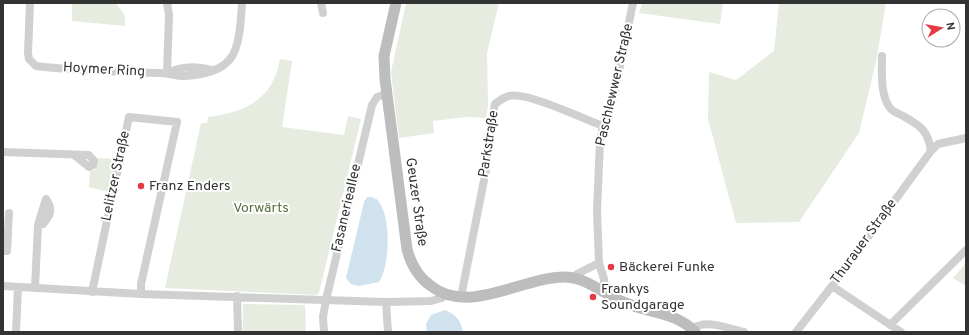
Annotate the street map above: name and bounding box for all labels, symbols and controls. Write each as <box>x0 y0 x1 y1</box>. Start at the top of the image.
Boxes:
north arrow <box>921 8 961 48</box>
text: N <box>942 21 957 31</box>
street label: Paschlewwer Straße <box>593 22 637 148</box>
street label: Hoymer Ring <box>62 59 146 81</box>
street label: Parkstraße <box>475 109 503 179</box>
street label: Lelitzer Straße <box>98 129 134 223</box>
street label: Geuzer Straße <box>401 157 431 247</box>
street label: Fasanerieallee <box>329 162 365 254</box>
place label: Franz Enders <box>149 178 231 195</box>
marker: Franz Enders <box>136 181 146 191</box>
street label: Thurauer Straße <box>827 196 901 288</box>
park label: Vorwärts <box>233 200 289 217</box>
place label: Bäckerei Funke <box>619 259 715 276</box>
marker: Bäckerei Funke <box>606 262 616 272</box>
place label: Frankys Soundgarage <box>601 281 685 314</box>
marker: Frankys Soundgarage <box>588 292 598 302</box>

